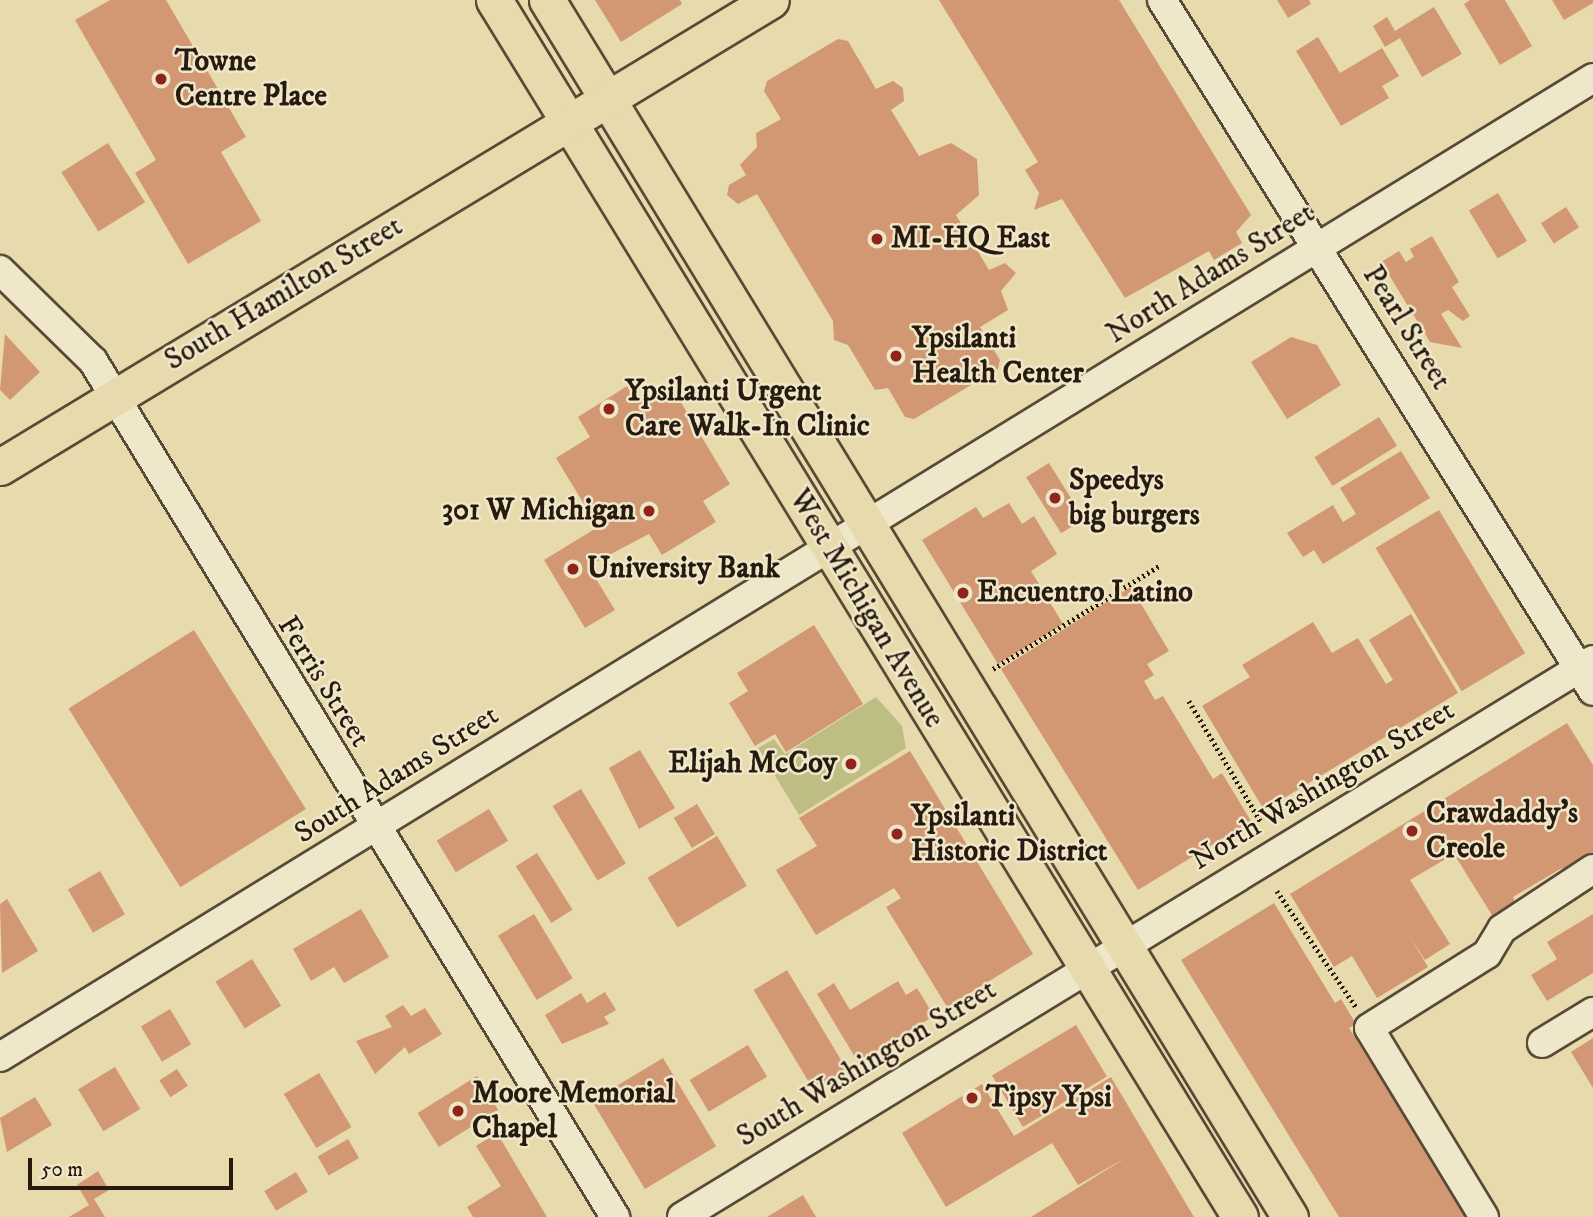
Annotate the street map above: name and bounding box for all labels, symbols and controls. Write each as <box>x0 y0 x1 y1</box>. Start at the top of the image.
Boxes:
place label: Towne Centre Place <box>175 44 327 114</box>
marker: Towne Centre Place <box>153 71 169 87</box>
street label: North Adams Street <box>1100 196 1322 352</box>
street label: South Hamilton Street <box>159 209 409 379</box>
place label: MI-HQ East <box>891 221 1050 257</box>
marker: MI-HQ East <box>869 231 885 247</box>
street label: Pearl Street <box>1354 259 1458 397</box>
place label: Ypsilanti Health Center <box>912 321 1084 392</box>
marker: Ypsilanti Health Center <box>886 346 906 366</box>
place label: Ypsilanti Urgent Care Walk-In Clinic <box>625 374 870 444</box>
marker: Ypsilanti Urgent Care Walk-In Clinic <box>599 399 619 419</box>
place label: Speedys big burgers <box>1069 463 1200 534</box>
street label: West Michigan Avenue <box>781 483 951 735</box>
marker: Speedys big burgers <box>1047 490 1063 506</box>
place label: 301 W Michigan <box>442 493 635 529</box>
marker: 301 W Michigan <box>641 503 657 519</box>
place label: University Bank <box>587 551 780 587</box>
marker: University Bank <box>565 561 581 577</box>
place label: Encuentro Latino <box>977 575 1193 611</box>
marker: Encuentro Latino <box>955 585 971 601</box>
street label: Ferris Street <box>269 610 377 754</box>
street label: North Washington Street <box>1185 693 1461 879</box>
street label: South Adams Street <box>289 698 505 852</box>
place label: Elijah McCoy <box>668 746 837 782</box>
marker: Elijah McCoy <box>843 756 859 772</box>
place label: Crawdaddy's Creole <box>1426 796 1578 866</box>
place label: Ypsilanti Historic District <box>911 799 1107 870</box>
marker: Crawdaddy's Creole <box>1404 823 1420 839</box>
marker: Ypsilanti Historic District <box>889 826 905 842</box>
street label: South Washington Street <box>731 972 1003 1156</box>
place label: Moore Memorial Chapel <box>472 1076 675 1146</box>
place label: Tipsy Ypsi <box>986 1080 1112 1116</box>
marker: Tipsy Ypsi <box>964 1090 980 1106</box>
marker: Moore Memorial Chapel <box>450 1103 466 1119</box>
scale bar <box>32 1144 236 1188</box>
text: 50 m <box>41 1157 83 1183</box>

